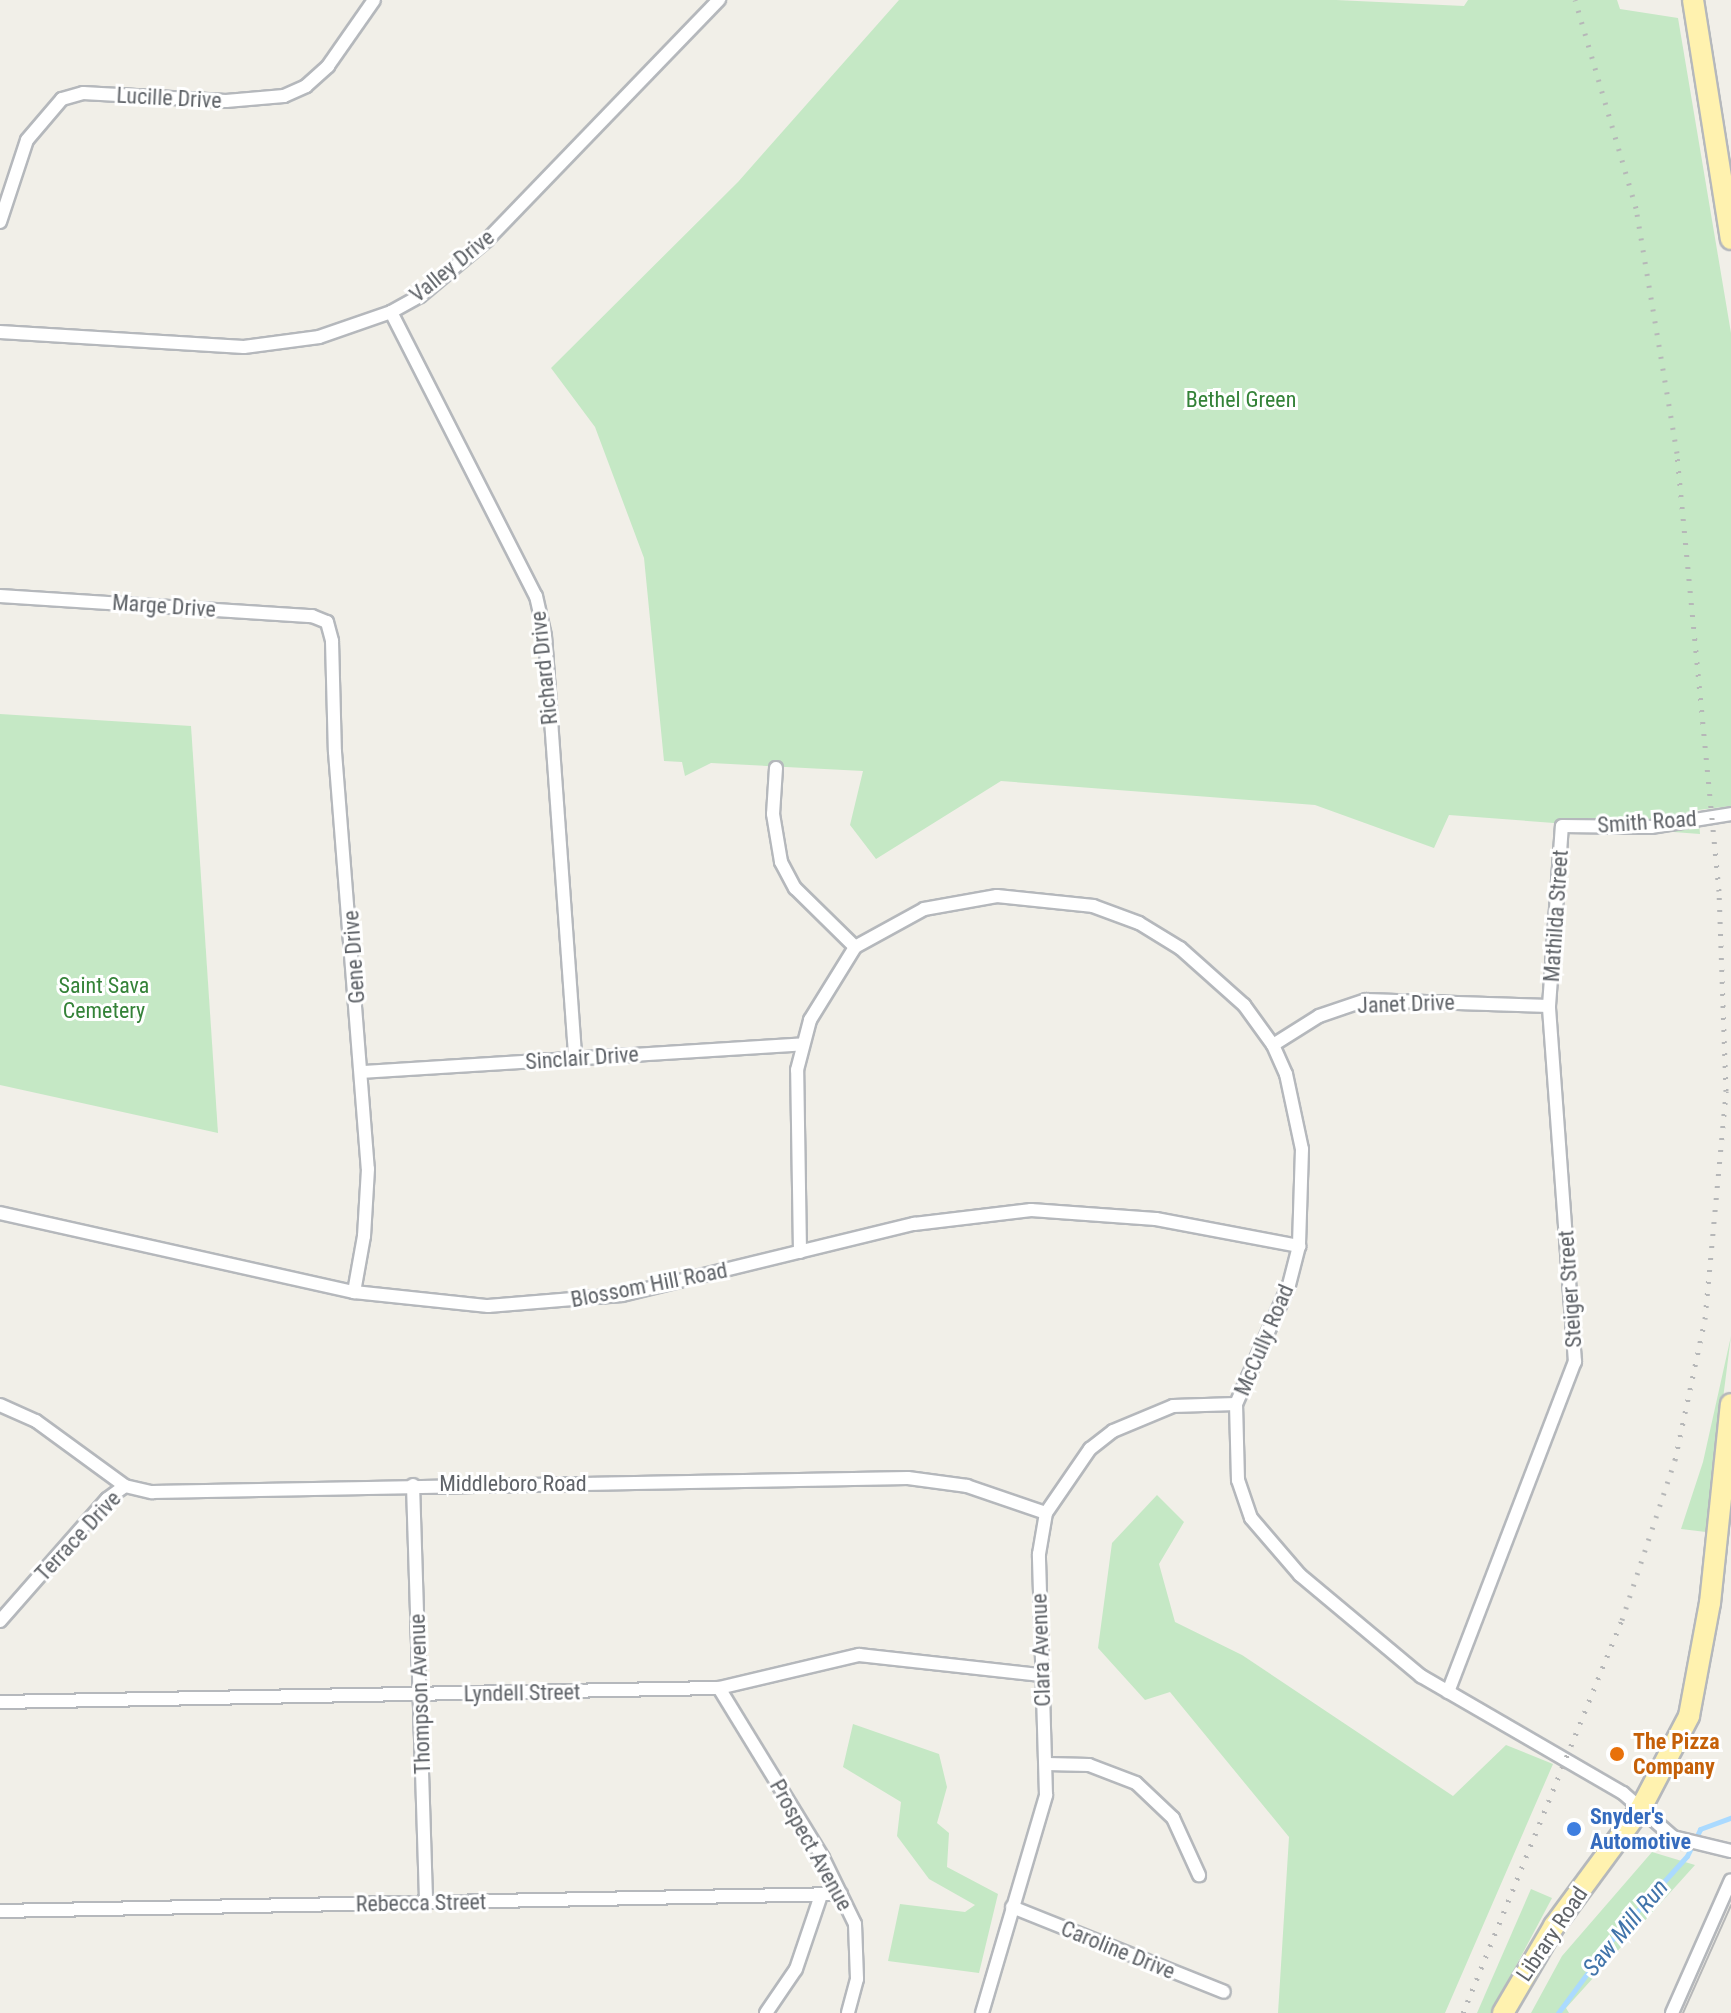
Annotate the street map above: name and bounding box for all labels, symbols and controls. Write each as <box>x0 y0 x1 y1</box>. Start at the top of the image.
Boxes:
street label: Lucille Drive <box>116 82 222 114</box>
street label: Valley Drive <box>405 224 499 308</box>
park label: Bethel Green <box>1186 387 1296 413</box>
street label: Marge Drive <box>111 589 217 623</box>
street label: Richard Drive <box>525 610 563 726</box>
street label: Smith Road <box>1597 805 1697 839</box>
street label: Mathilda Street <box>1538 849 1574 983</box>
street label: Gene Drive <box>338 910 370 1004</box>
park label: Saint Sava Cemetery <box>59 972 149 1024</box>
street label: Janet Drive <box>1357 989 1455 1019</box>
street label: Sinclair Drive <box>524 1041 640 1075</box>
street label: Steiger Street <box>1553 1229 1587 1349</box>
street label: Blossom Hill Road <box>569 1257 729 1313</box>
street label: McCully Road <box>1229 1280 1299 1400</box>
street label: Middleboro Road <box>439 1471 587 1497</box>
street label: Terrace Drive <box>30 1485 126 1587</box>
street label: Clara Avenue <box>1026 1593 1056 1707</box>
street label: Thompson Avenue <box>404 1613 436 1775</box>
street label: Lyndell Street <box>463 1679 581 1707</box>
place label: The Pizza Company <box>1633 1728 1720 1780</box>
marker: The Pizza Company <box>1608 1745 1626 1763</box>
street label: Prospect Avenue <box>764 1775 858 1915</box>
place label: Snyder's Automotive <box>1590 1803 1691 1854</box>
marker: Snyder's Automotive <box>1565 1820 1583 1838</box>
water label: Saw Mill Run <box>1577 1874 1675 1982</box>
street label: Library Road <box>1511 1882 1593 1986</box>
street label: Rebecca Street <box>355 1889 487 1917</box>
street label: Caroline Drive <box>1057 1915 1179 1985</box>

